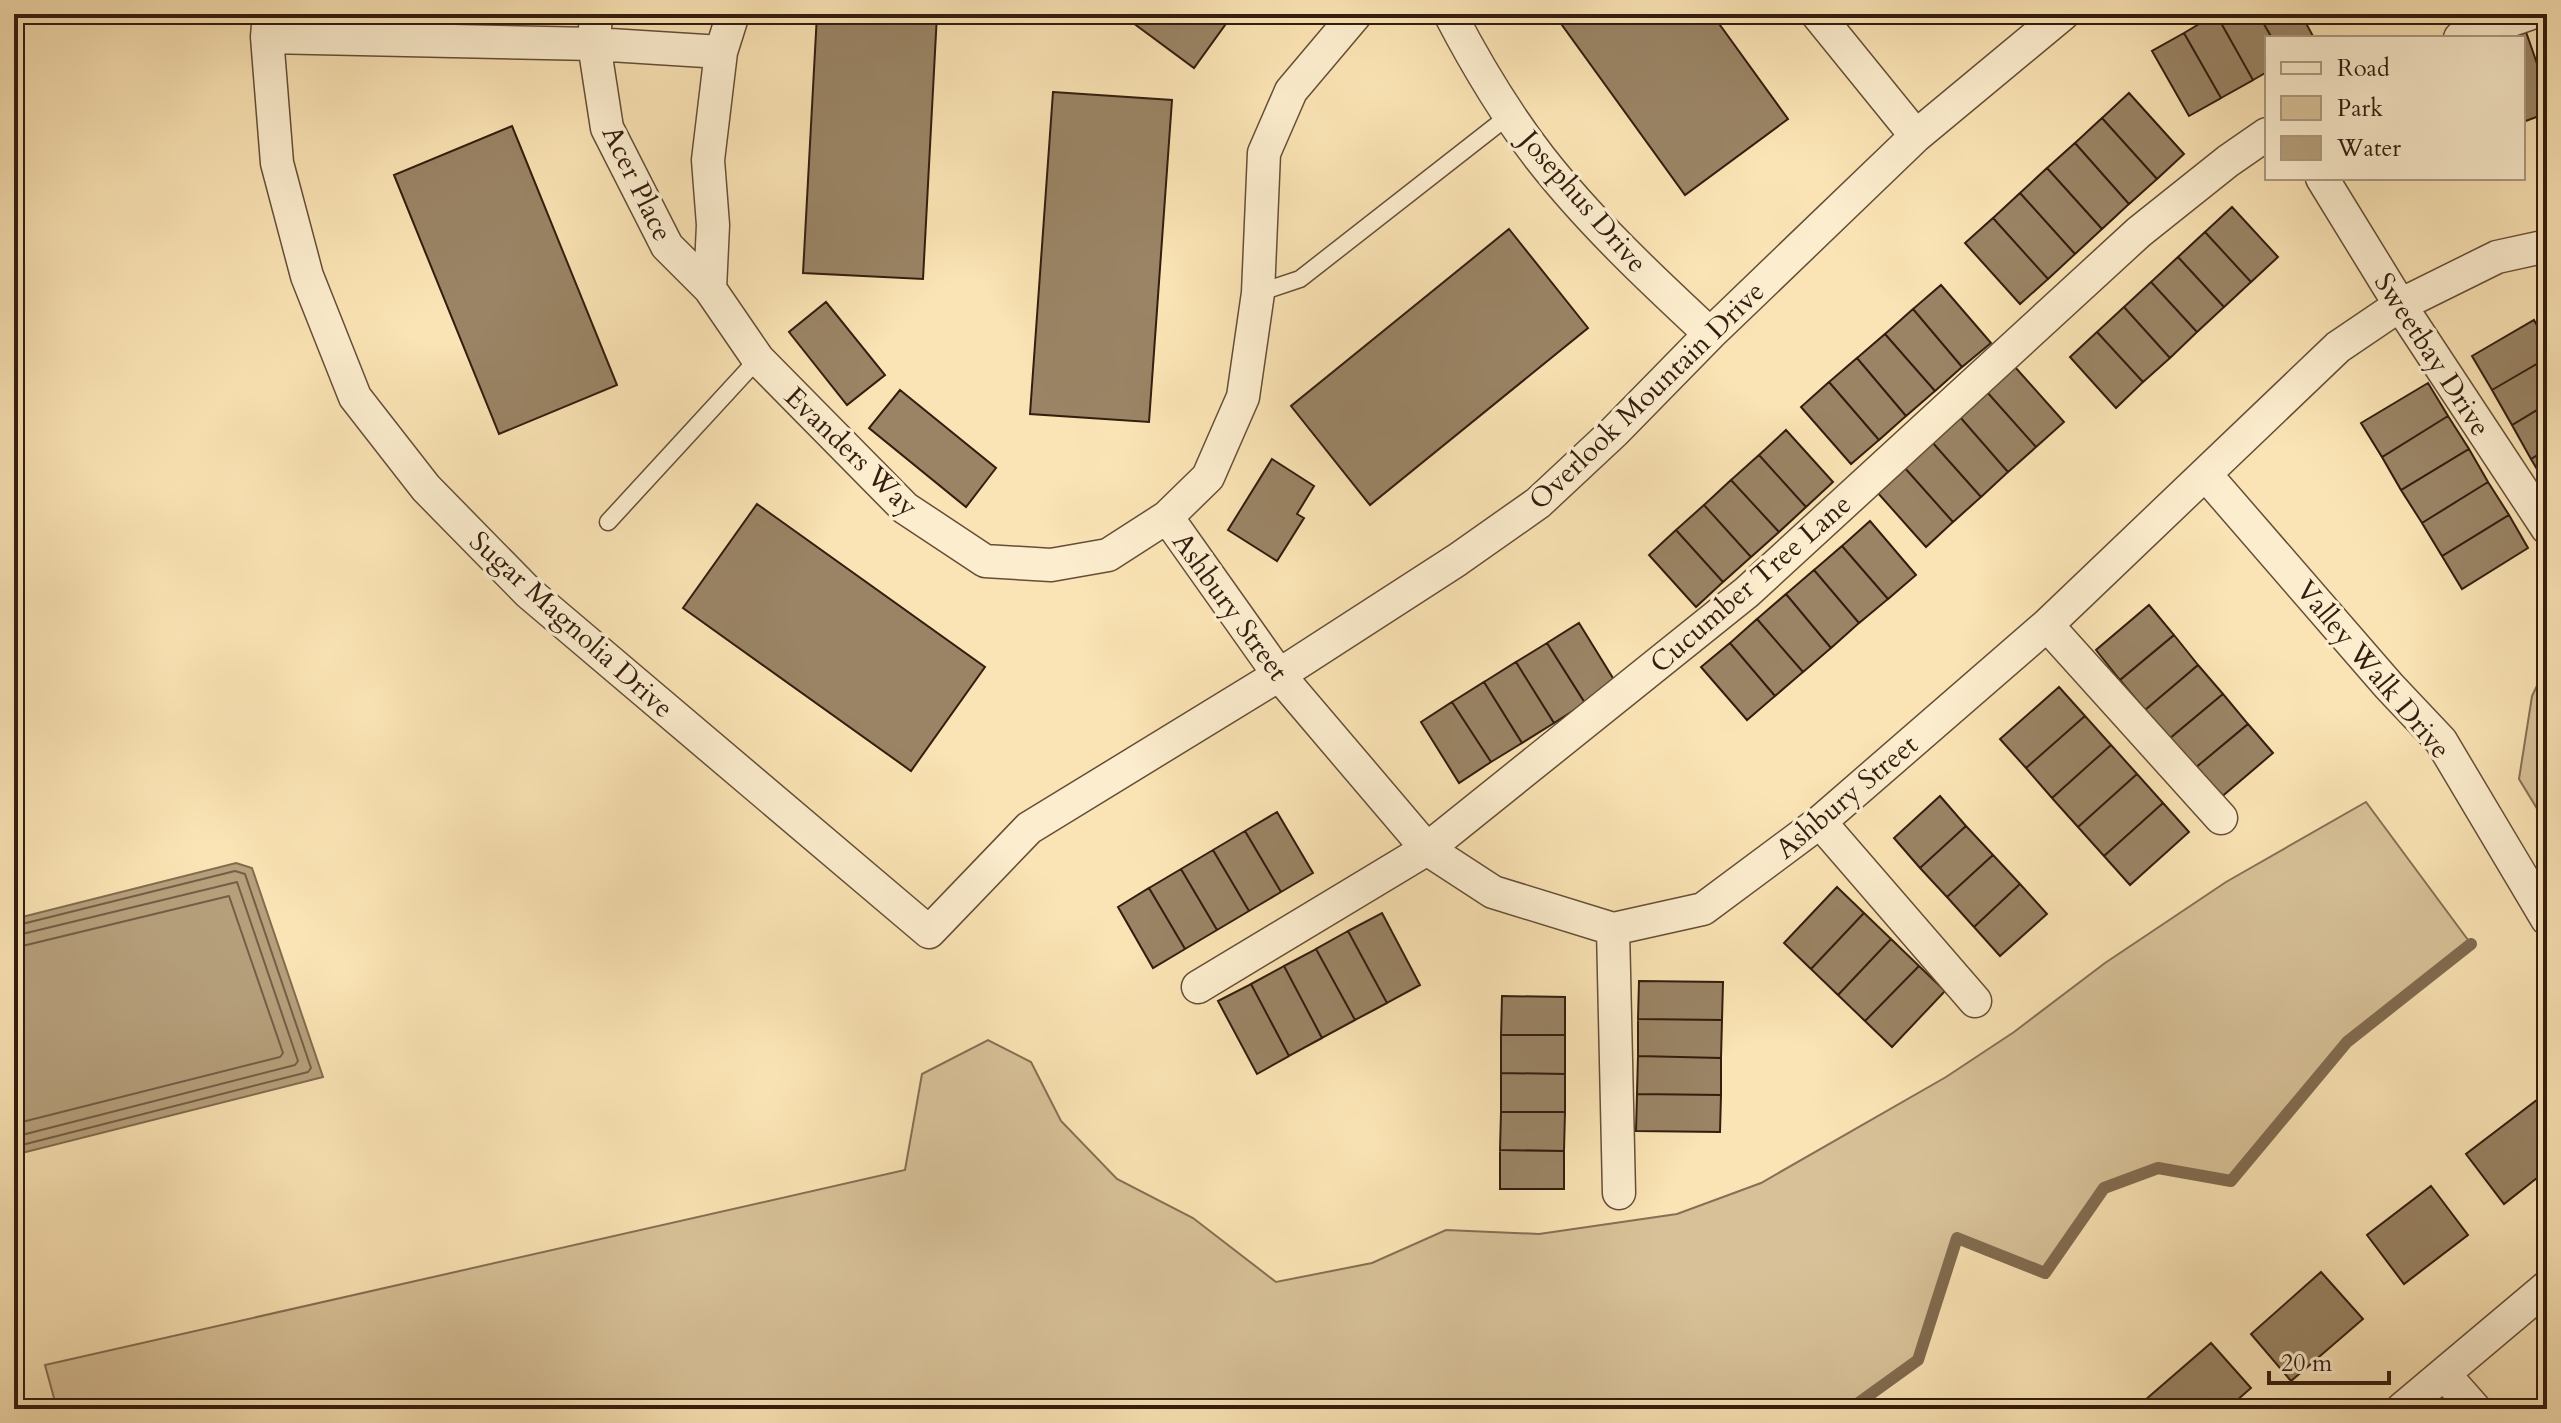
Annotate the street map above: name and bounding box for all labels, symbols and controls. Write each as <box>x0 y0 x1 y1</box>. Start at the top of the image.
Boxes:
legend <box>2265 36 2525 180</box>
text: Road <box>2337 52 2390 85</box>
text: Park <box>2337 92 2383 125</box>
street label: Acer Place <box>593 119 681 248</box>
street label: Josephus Drive <box>1508 119 1656 281</box>
text: Water <box>2336 132 2401 165</box>
street label: Sweetbay Drive <box>2365 265 2499 444</box>
street label: Overlook Mountain Drive <box>1521 273 1773 518</box>
street label: Evanders Way <box>776 378 927 525</box>
street label: Cucumber Tree Lane <box>1642 486 1860 682</box>
street label: Sugar Magnolia Drive <box>461 523 682 727</box>
street label: Ashbury Street <box>1163 525 1297 689</box>
street label: Valley Walk Drive <box>2287 572 2459 767</box>
street label: Ashbury Street <box>1767 726 1926 868</box>
scale bar <box>2269 1335 2389 1385</box>
text: 20 m <box>2281 1347 2333 1380</box>

